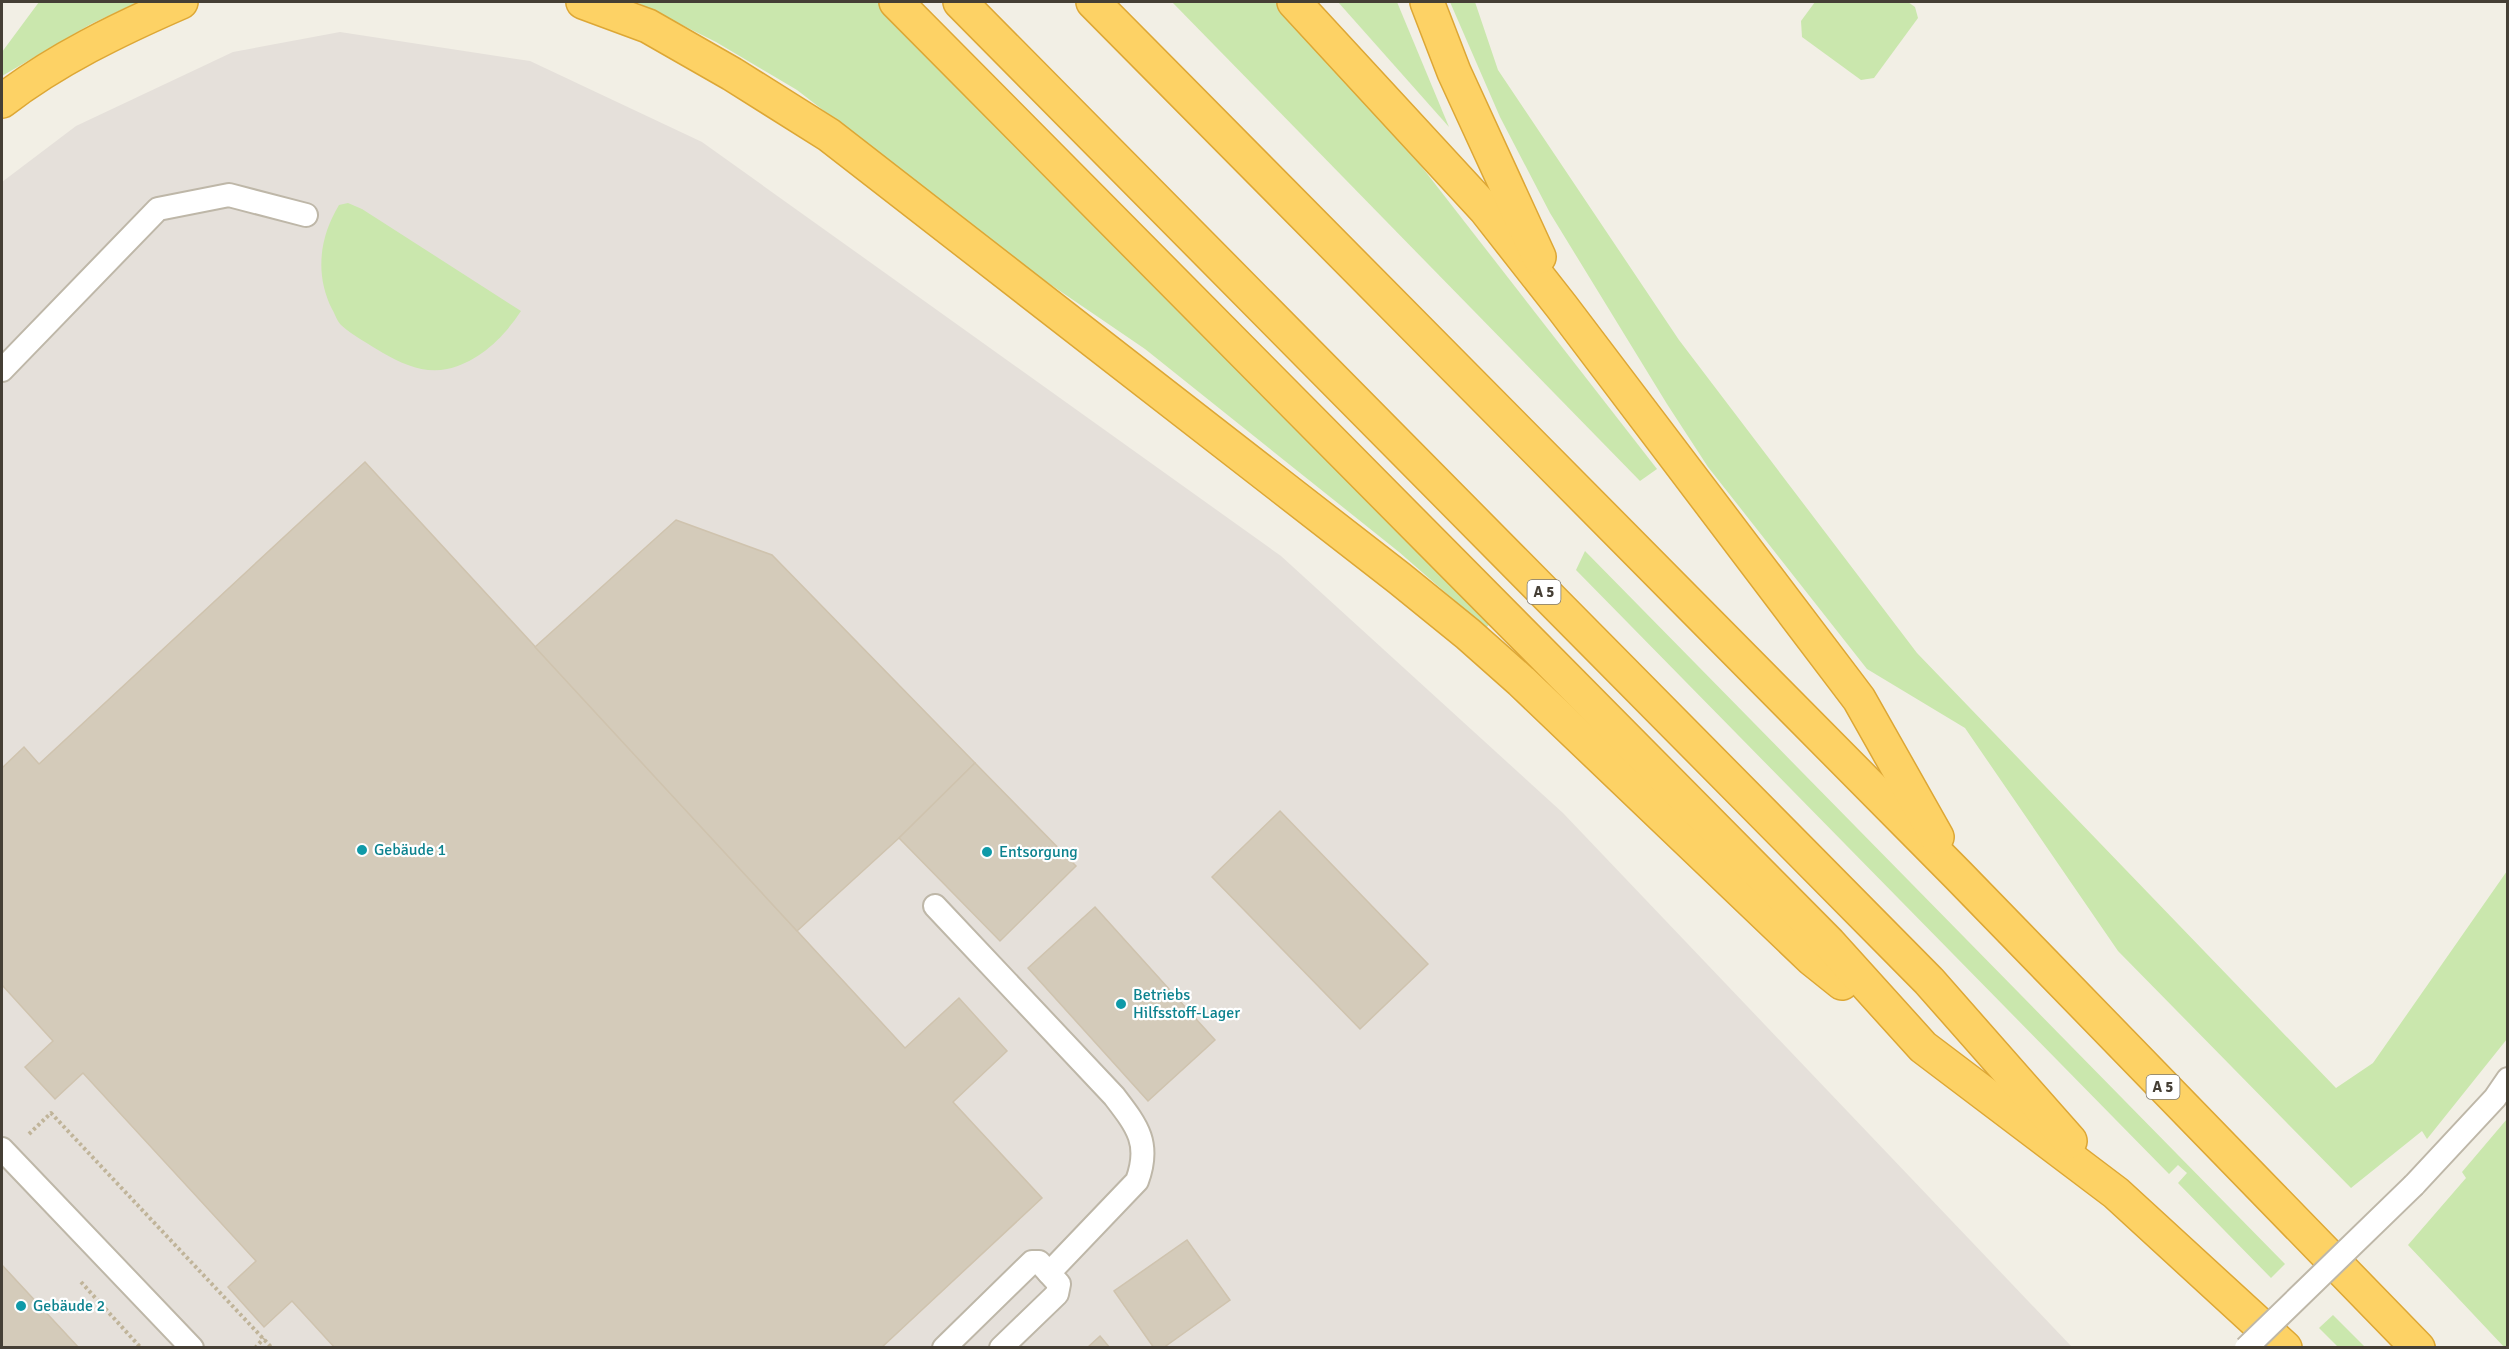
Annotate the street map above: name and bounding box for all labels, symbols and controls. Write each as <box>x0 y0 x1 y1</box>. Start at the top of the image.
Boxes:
road number: A 5 <box>1528 580 1560 604</box>
place label: Gebäude 1 <box>374 840 446 860</box>
place label: Entsorgung <box>999 842 1078 862</box>
marker: Gebäude 1 <box>355 843 369 857</box>
marker: Entsorgung <box>980 845 994 859</box>
place label: Betriebs Hilfsstoff-Lager <box>1133 985 1240 1023</box>
marker: Betriebs Hilfsstoff-Lager <box>1114 997 1128 1011</box>
road number: A 5 <box>2146 1075 2180 1099</box>
place label: Gebäude 2 <box>33 1296 105 1316</box>
marker: Gebäude 2 <box>14 1299 28 1313</box>

